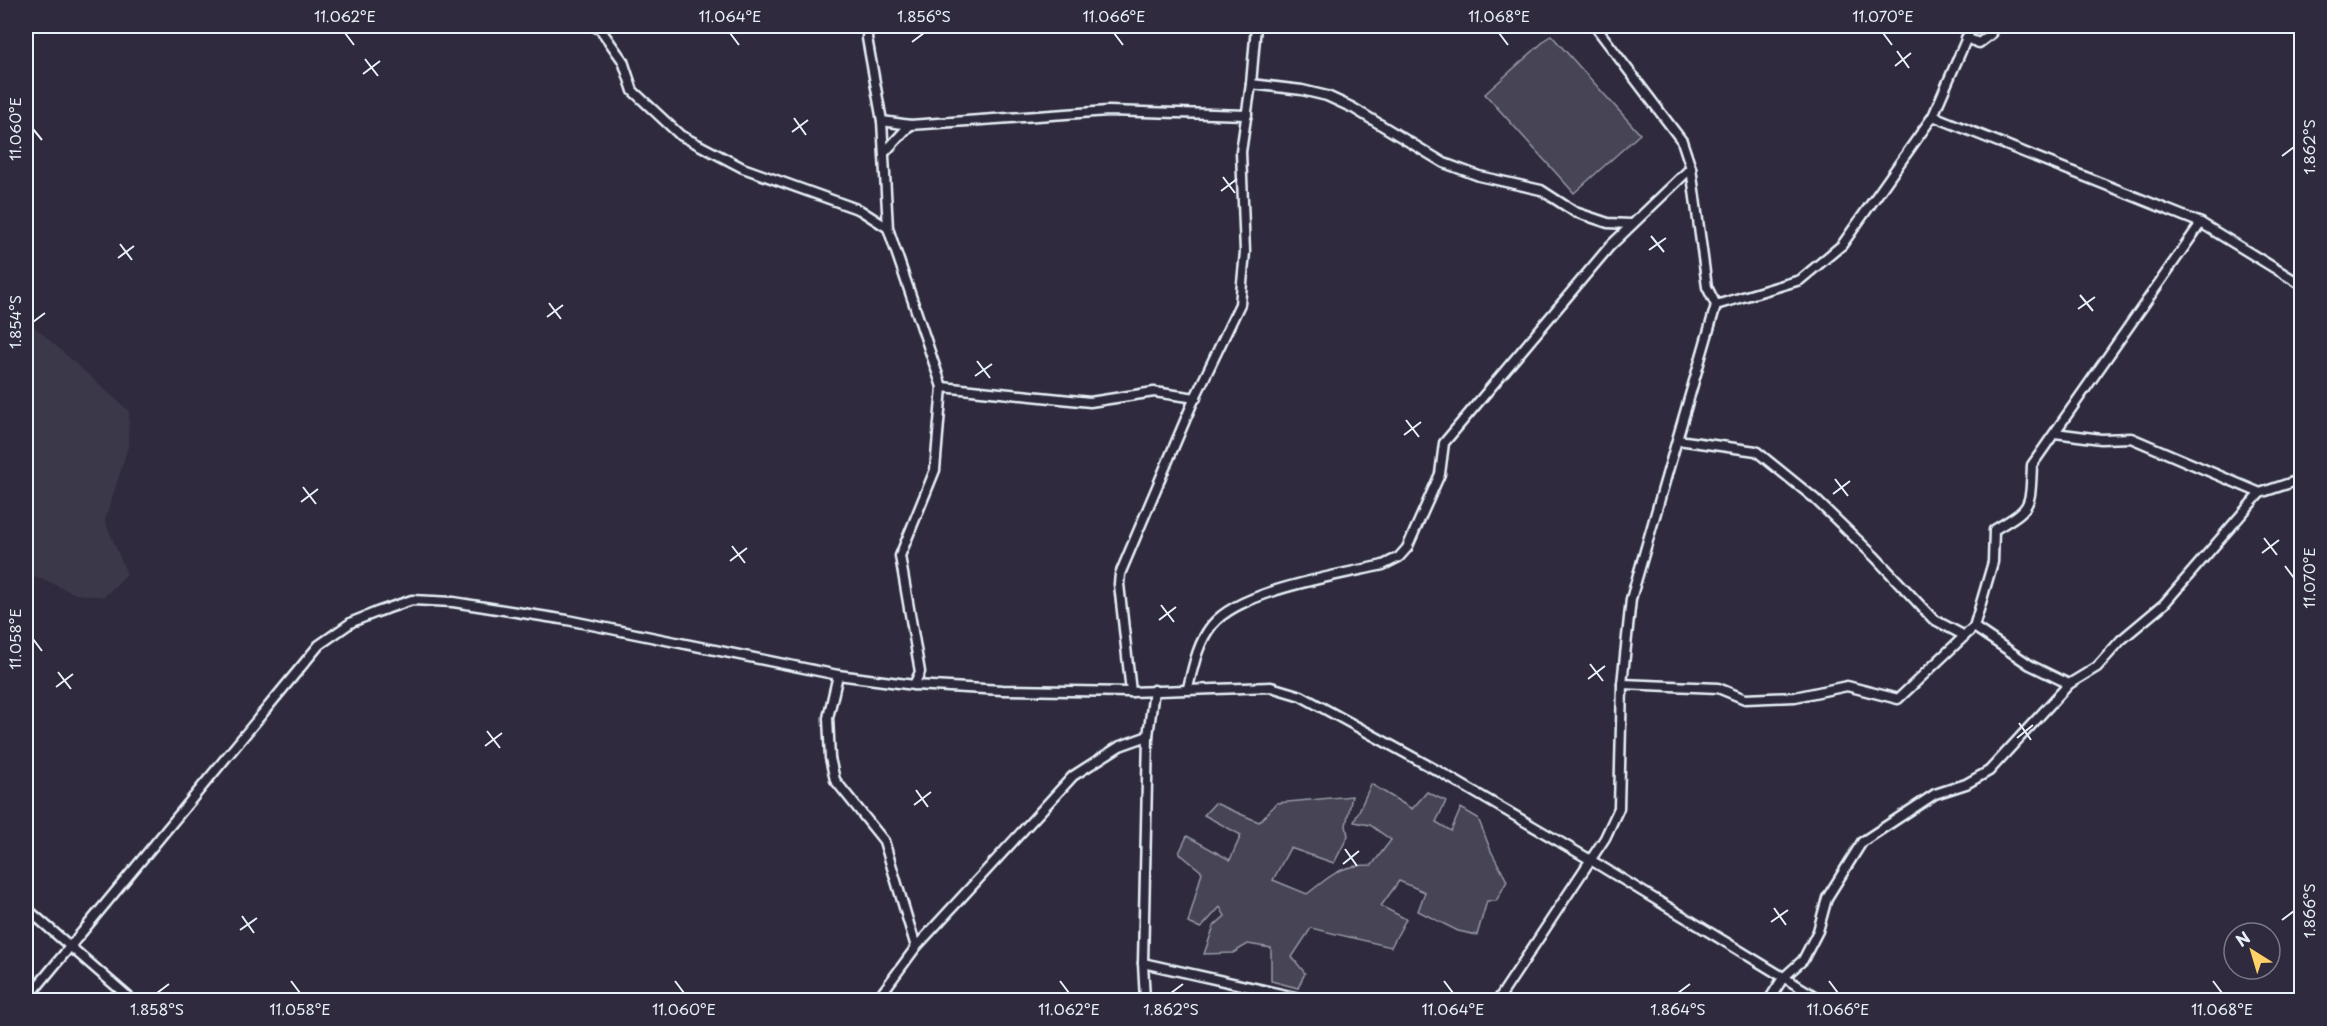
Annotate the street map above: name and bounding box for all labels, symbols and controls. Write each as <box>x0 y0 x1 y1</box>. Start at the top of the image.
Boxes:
text: 11.062°E <box>314 4 376 27</box>
text: 11.064°E <box>699 4 761 27</box>
text: 1.856°S <box>897 4 951 27</box>
text: 11.066°E <box>1083 4 1145 27</box>
text: 11.068°E <box>1468 4 1530 27</box>
text: 11.070°E <box>1852 4 1914 27</box>
text: 11.060°E <box>3 97 26 161</box>
text: 1.862°S <box>2297 119 2320 175</box>
text: 1.854°S <box>3 295 26 349</box>
text: 11.070°E <box>2297 547 2320 609</box>
text: 11.058°E <box>3 608 26 670</box>
text: 1.866°S <box>2297 883 2320 939</box>
north arrow <box>2222 921 2282 981</box>
text: N <box>2230 925 2255 952</box>
text: 1.858°S <box>130 997 184 1020</box>
text: 11.058°E <box>269 997 331 1020</box>
text: 11.060°E <box>652 997 716 1020</box>
text: 11.062°E <box>1038 997 1100 1020</box>
text: 1.862°S <box>1143 997 1199 1020</box>
text: 11.064°E <box>1422 997 1484 1020</box>
text: 1.864°S <box>1650 997 1706 1020</box>
text: 11.066°E <box>1807 997 1869 1020</box>
text: 11.068°E <box>2191 997 2253 1020</box>

